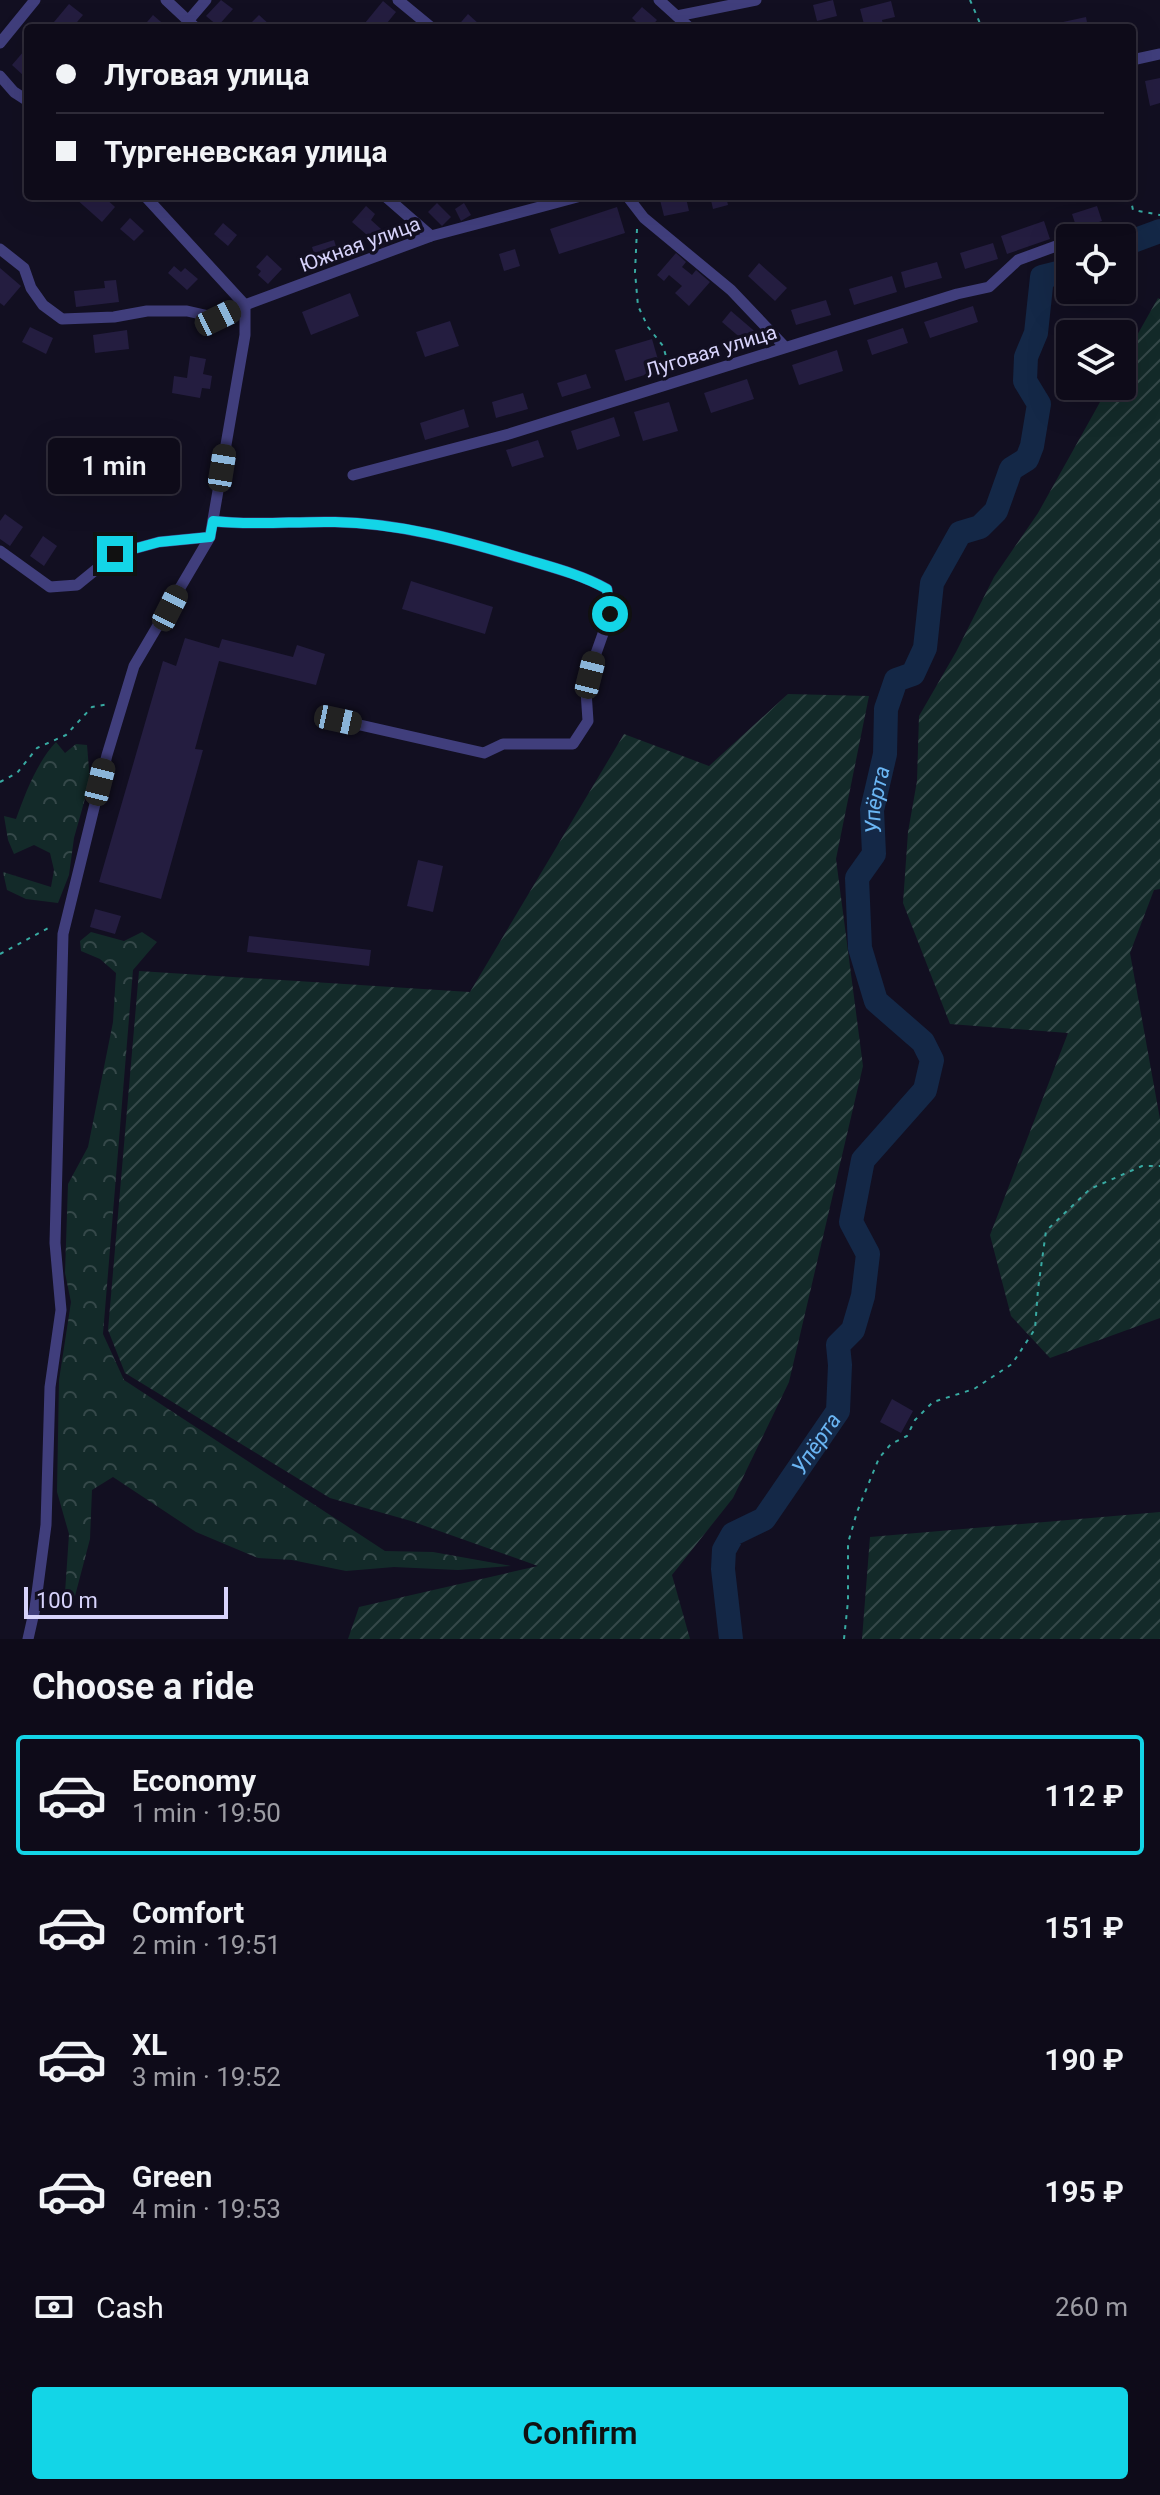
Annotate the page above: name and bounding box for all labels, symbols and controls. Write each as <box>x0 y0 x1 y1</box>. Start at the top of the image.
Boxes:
text: Луговая улица <box>104 57 310 92</box>
text: Тургеневская улица <box>104 134 388 169</box>
street label: Южная улица <box>296 211 424 277</box>
map controls <box>1056 224 1136 400</box>
button: locate <box>1056 224 1136 304</box>
car <box>191 297 245 339</box>
street label: Луговая улица <box>642 320 780 382</box>
button: layers <box>1056 320 1136 400</box>
callout: 1 min <box>49 438 181 494</box>
car <box>206 442 238 494</box>
text: 1 min <box>81 451 147 481</box>
route end <box>97 536 133 572</box>
car <box>148 581 192 635</box>
route start <box>592 596 628 632</box>
car <box>573 649 607 701</box>
car <box>312 703 364 737</box>
car <box>83 756 117 808</box>
water label: Упёрта <box>860 763 895 834</box>
water label: Упёрта <box>786 1408 846 1479</box>
scale bar <box>24 1583 228 1619</box>
text: 100 m <box>36 1588 98 1613</box>
text: Choose a ride <box>32 1666 254 1708</box>
icon: car <box>36 1759 108 1831</box>
text: Economy <box>132 1763 256 1798</box>
text: 112 ₽ <box>1044 1778 1124 1813</box>
text: 1 min · 19:50 <box>132 1798 281 1828</box>
icon: car <box>36 1891 108 1963</box>
text: Comfort <box>132 1895 244 1930</box>
text: 151 ₽ <box>1044 1910 1124 1945</box>
text: 2 min · 19:51 <box>132 1930 281 1960</box>
icon: car <box>36 2023 108 2095</box>
text: XL <box>132 2027 167 2062</box>
text: 190 ₽ <box>1044 2042 1124 2077</box>
text: 3 min · 19:52 <box>132 2062 281 2092</box>
icon: car <box>36 2155 108 2227</box>
text: Green <box>132 2159 212 2194</box>
text: 195 ₽ <box>1044 2174 1124 2209</box>
text: 4 min · 19:53 <box>132 2194 281 2224</box>
icon: cash <box>32 2285 76 2329</box>
text: Cash <box>96 2290 164 2325</box>
text: 260 m <box>1055 2292 1128 2322</box>
button: Confirm <box>32 2387 1128 2479</box>

